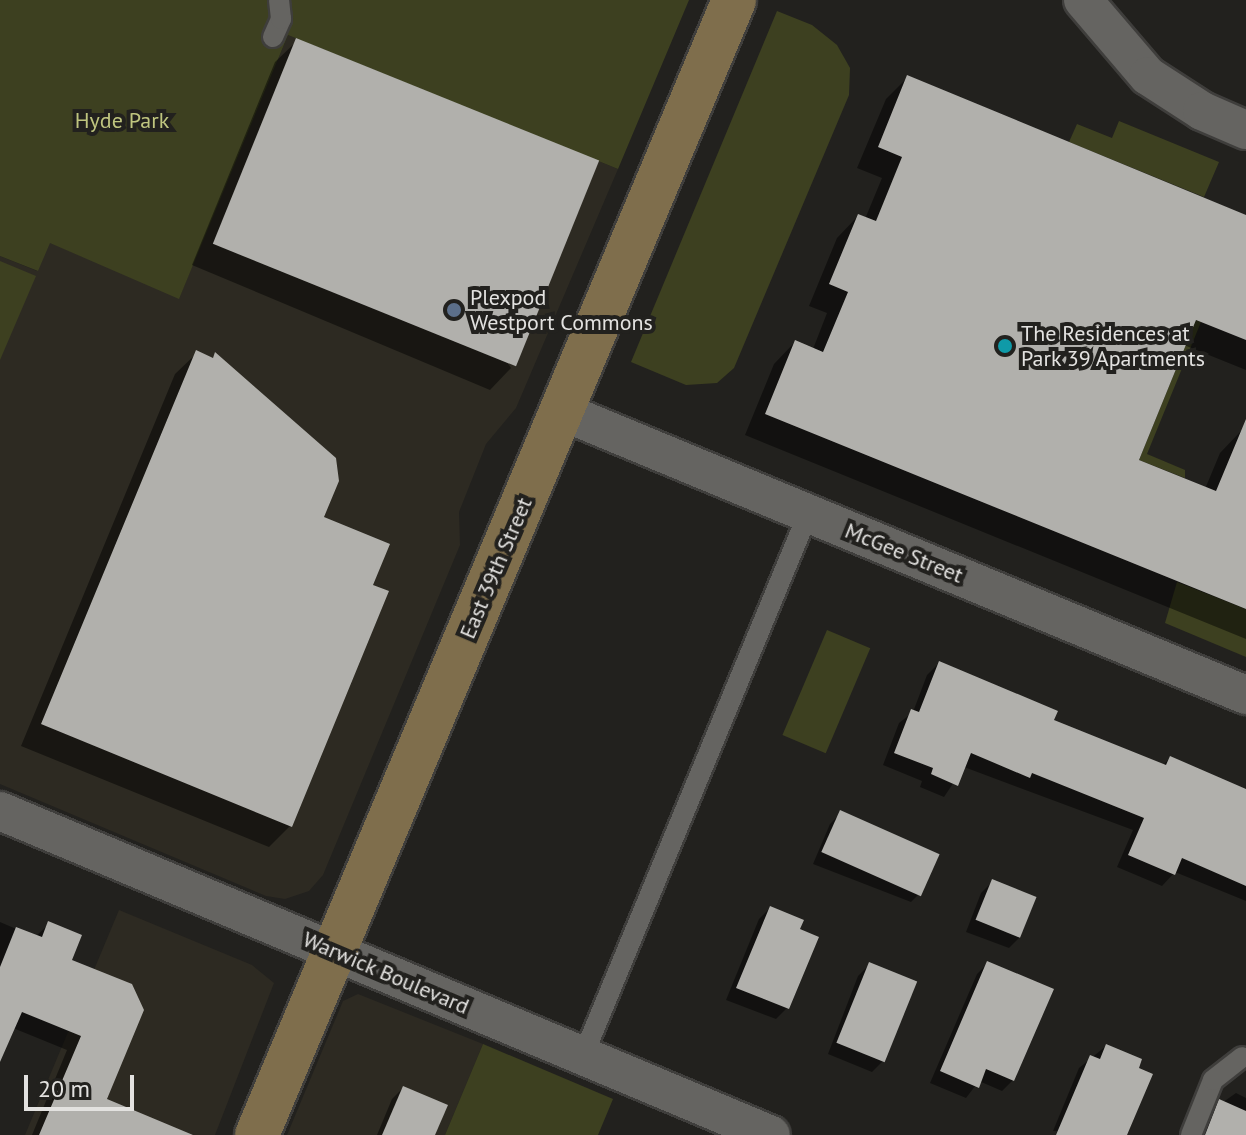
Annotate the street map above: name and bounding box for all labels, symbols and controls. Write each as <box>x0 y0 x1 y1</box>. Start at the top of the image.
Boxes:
park label: Hyde Park <box>75 108 169 134</box>
place label: Plexpod Westport Commons <box>470 284 653 336</box>
marker: Plexpod Westport Commons <box>445 301 463 319</box>
place label: The Residences at Park 39 Apartments <box>1021 320 1206 372</box>
marker: The Residences at Park 39 Apartments <box>996 337 1014 355</box>
street label: East 39th Street <box>454 493 538 643</box>
street label: McGee Street <box>841 517 967 589</box>
street label: Warwick Boulevard <box>299 926 473 1020</box>
scale bar <box>28 1059 138 1109</box>
text: 20 m <box>38 1073 90 1104</box>

